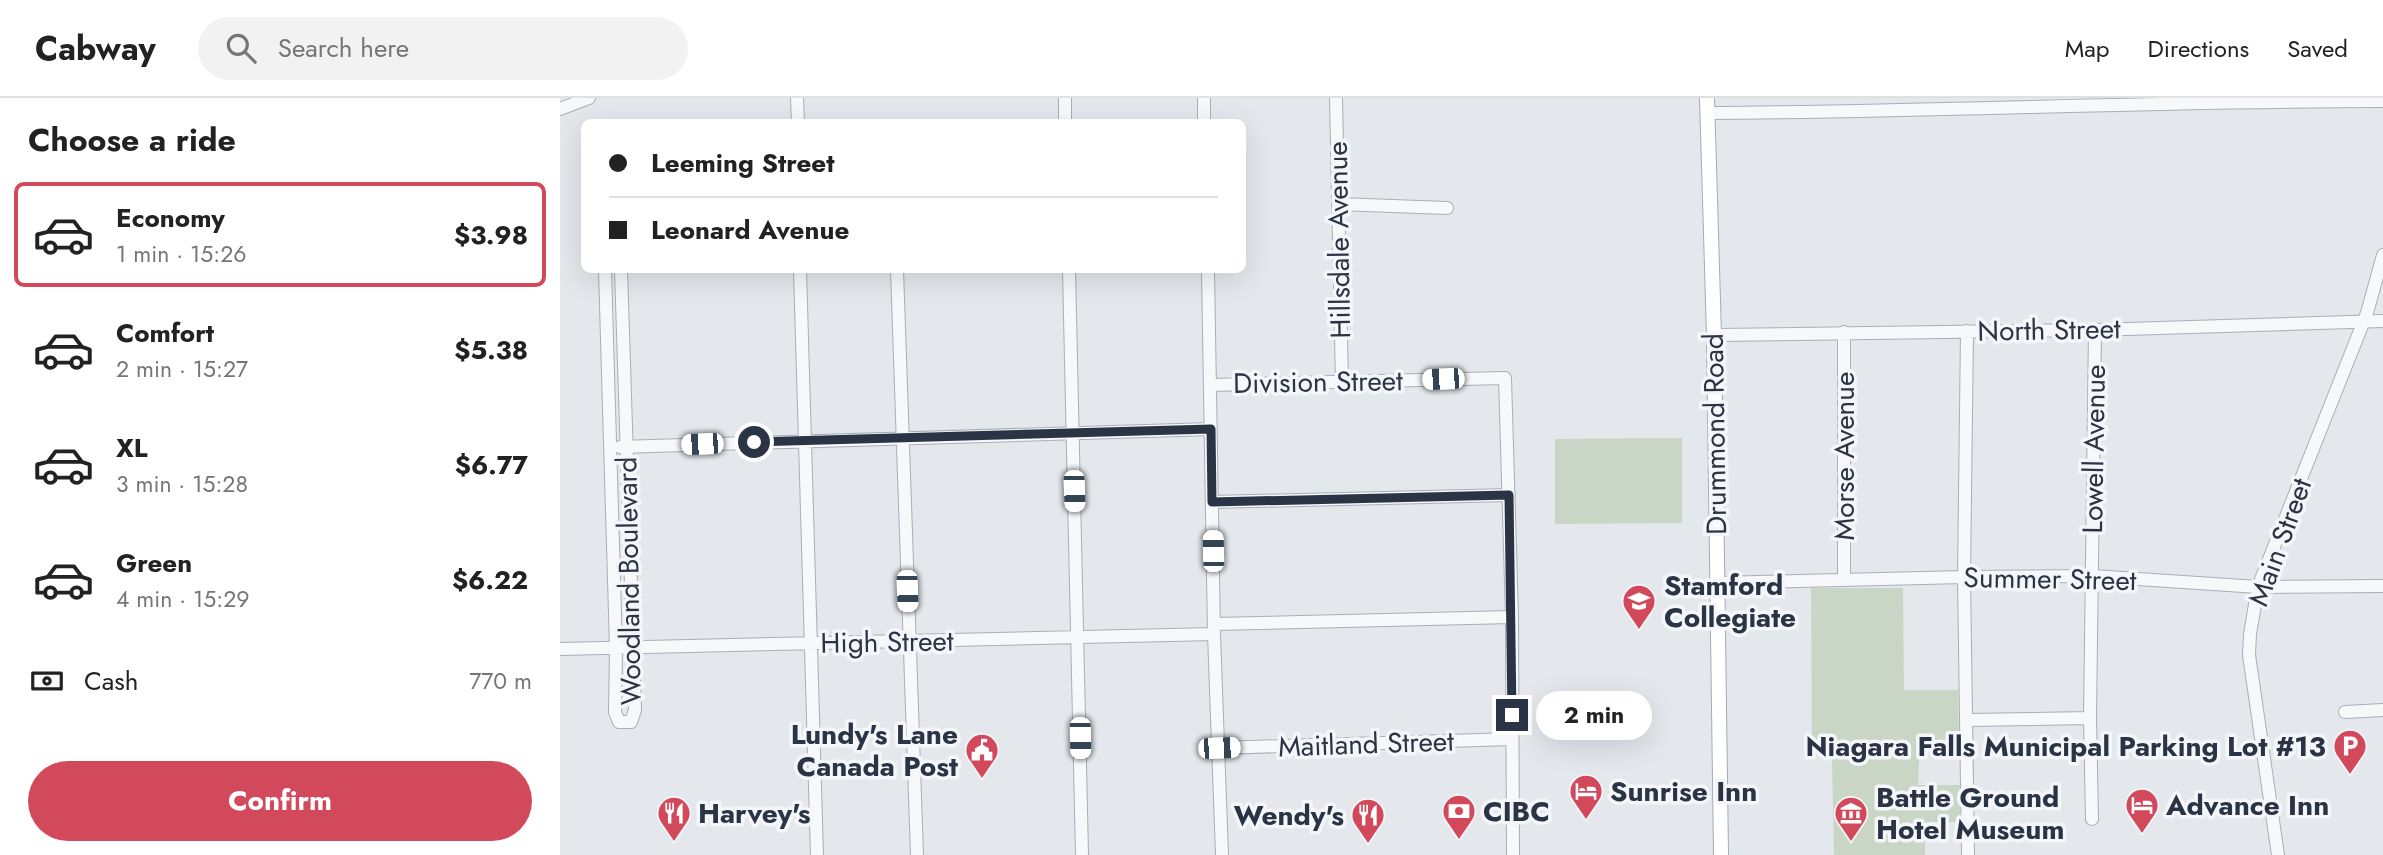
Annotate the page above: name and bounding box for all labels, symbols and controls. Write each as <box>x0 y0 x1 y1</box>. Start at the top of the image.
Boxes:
search box <box>198 17 688 80</box>
text: Cabway <box>35 25 156 72</box>
icon: search <box>222 29 260 67</box>
text: Search here <box>278 29 409 67</box>
text: Map <box>2065 31 2110 66</box>
text: Directions <box>2148 31 2249 66</box>
text: Saved <box>2287 31 2348 66</box>
text: Choose a ride <box>28 117 236 163</box>
street label: Hillsdale Avenue <box>1317 141 1361 339</box>
text: Leeming Street <box>651 144 835 182</box>
text: Economy <box>116 199 225 237</box>
icon: car <box>32 203 95 266</box>
text: Leonard Avenue <box>651 211 849 249</box>
text: $3.98 <box>454 216 528 254</box>
text: 1 min · 15:26 <box>116 237 247 271</box>
street label: North Street <box>1977 308 2121 352</box>
text: Comfort <box>116 314 214 352</box>
icon: car <box>32 318 95 381</box>
text: $5.38 <box>454 331 528 369</box>
street label: Drummond Road <box>1693 333 1737 535</box>
text: 2 min · 15:27 <box>116 352 248 386</box>
street label: Division Street <box>1233 360 1403 404</box>
street label: Lowell Avenue <box>2072 364 2116 534</box>
car <box>1422 368 1465 390</box>
street label: Morse Avenue <box>1824 372 1865 540</box>
route start <box>738 426 770 458</box>
text: XL <box>116 429 148 467</box>
icon: car <box>32 433 95 496</box>
car <box>681 433 724 455</box>
text: $6.77 <box>455 446 528 484</box>
street label: Woodland Boulevard <box>606 456 652 706</box>
text: 3 min · 15:28 <box>116 467 248 501</box>
car <box>1063 470 1086 512</box>
street label: Main Street <box>2238 472 2322 612</box>
car <box>1203 530 1224 572</box>
text: Green <box>116 544 192 582</box>
icon: car <box>32 548 95 611</box>
street label: Summer Street <box>1963 557 2137 601</box>
text: $6.22 <box>452 561 528 599</box>
place label: Stamford Collegiate <box>1664 565 1796 638</box>
car <box>896 570 919 612</box>
text: 4 min · 15:29 <box>116 582 250 616</box>
school or university icon: Stamford Collegiate <box>1620 582 1658 631</box>
street label: High Street <box>820 620 954 664</box>
icon: cash <box>28 662 66 700</box>
text: Cash <box>84 662 138 700</box>
text: 770 m <box>469 664 532 698</box>
callout: 2 min <box>1536 690 1652 740</box>
text: 2 min <box>1564 698 1624 732</box>
route end <box>1496 699 1528 731</box>
place label: Lundy's Lane Canada Post <box>791 714 958 787</box>
car <box>1070 717 1091 759</box>
street label: Maitland Street <box>1277 720 1455 768</box>
place label: Niagara Falls Municipal Parking Lot #13 <box>1805 726 2326 767</box>
parking icon: Niagara Falls Municipal Parking Lot #13 <box>2331 727 2369 776</box>
public building icon: Lundy's Lane Canada Post <box>963 731 1001 780</box>
car <box>1198 737 1241 759</box>
button: Confirm <box>28 761 532 841</box>
place label: Sunrise Inn <box>1610 771 1757 812</box>
hotel icon: Sunrise Inn <box>1567 772 1605 821</box>
place label: Battle Ground Hotel Museum <box>1876 777 2064 850</box>
place label: Advance Inn <box>2165 785 2329 826</box>
hotel icon: Advance Inn <box>2123 786 2161 835</box>
place label: CIBC <box>1483 791 1550 832</box>
bank icon: CIBC <box>1440 792 1478 841</box>
place label: Harvey's <box>698 793 811 834</box>
restaurant icon: Harvey's <box>655 794 693 843</box>
museum icon: Battle Ground Hotel Museum <box>1832 794 1870 843</box>
place label: Wendy's <box>1234 795 1344 836</box>
restaurant icon: Wendy's <box>1349 796 1387 845</box>

